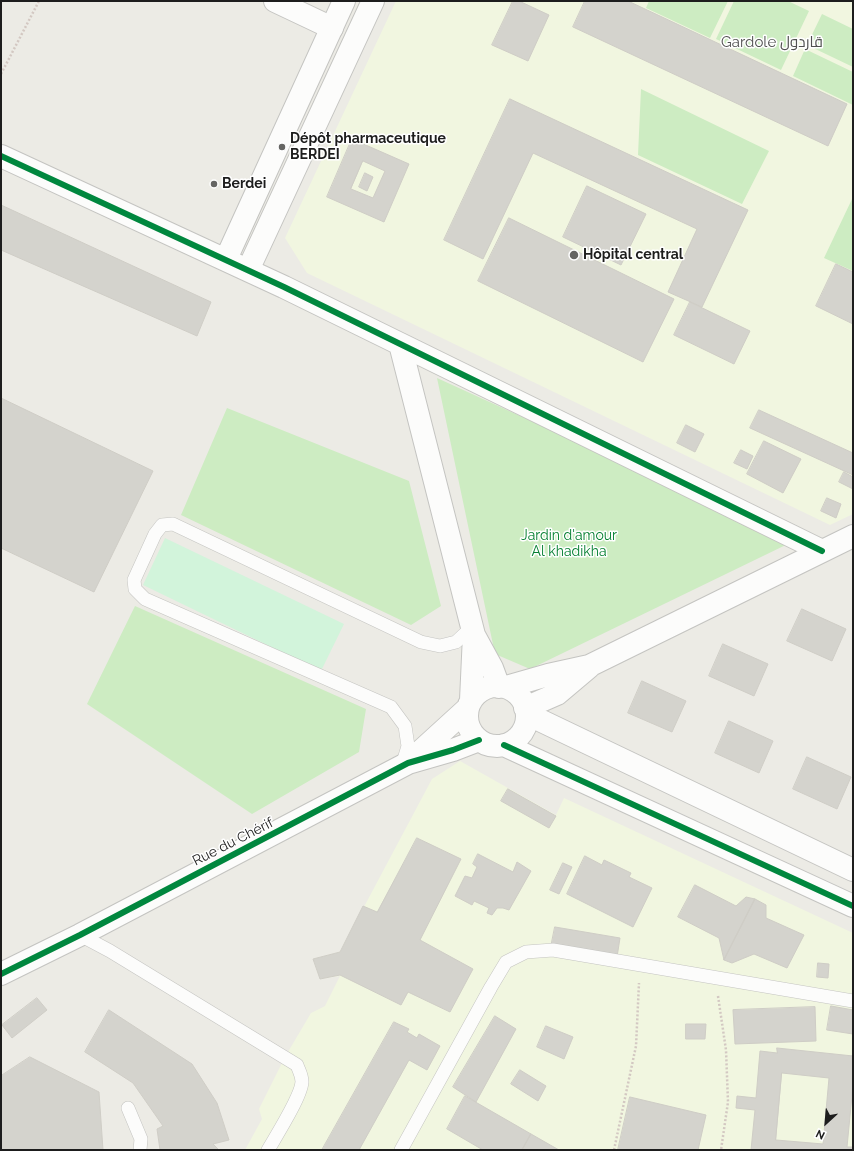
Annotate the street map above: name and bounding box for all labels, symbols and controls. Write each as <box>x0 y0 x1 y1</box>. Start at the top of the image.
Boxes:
district label: Gardole قاردول <box>721 33 823 51</box>
place label: Dépôt pharmaceutique BERDEI <box>290 131 446 164</box>
marker: Dépôt pharmaceutique BERDEI <box>277 142 287 152</box>
place label: Berdei <box>222 176 266 192</box>
marker: Berdei <box>209 179 219 189</box>
place label: Hôpital central <box>583 247 683 263</box>
marker: Hôpital central <box>568 249 580 261</box>
park label: Jardin d'amour Al khadikha <box>521 528 617 560</box>
street label: Rue du Chérif <box>190 814 276 870</box>
north arrow <box>806 1103 846 1143</box>
text: N <box>814 1127 827 1142</box>

